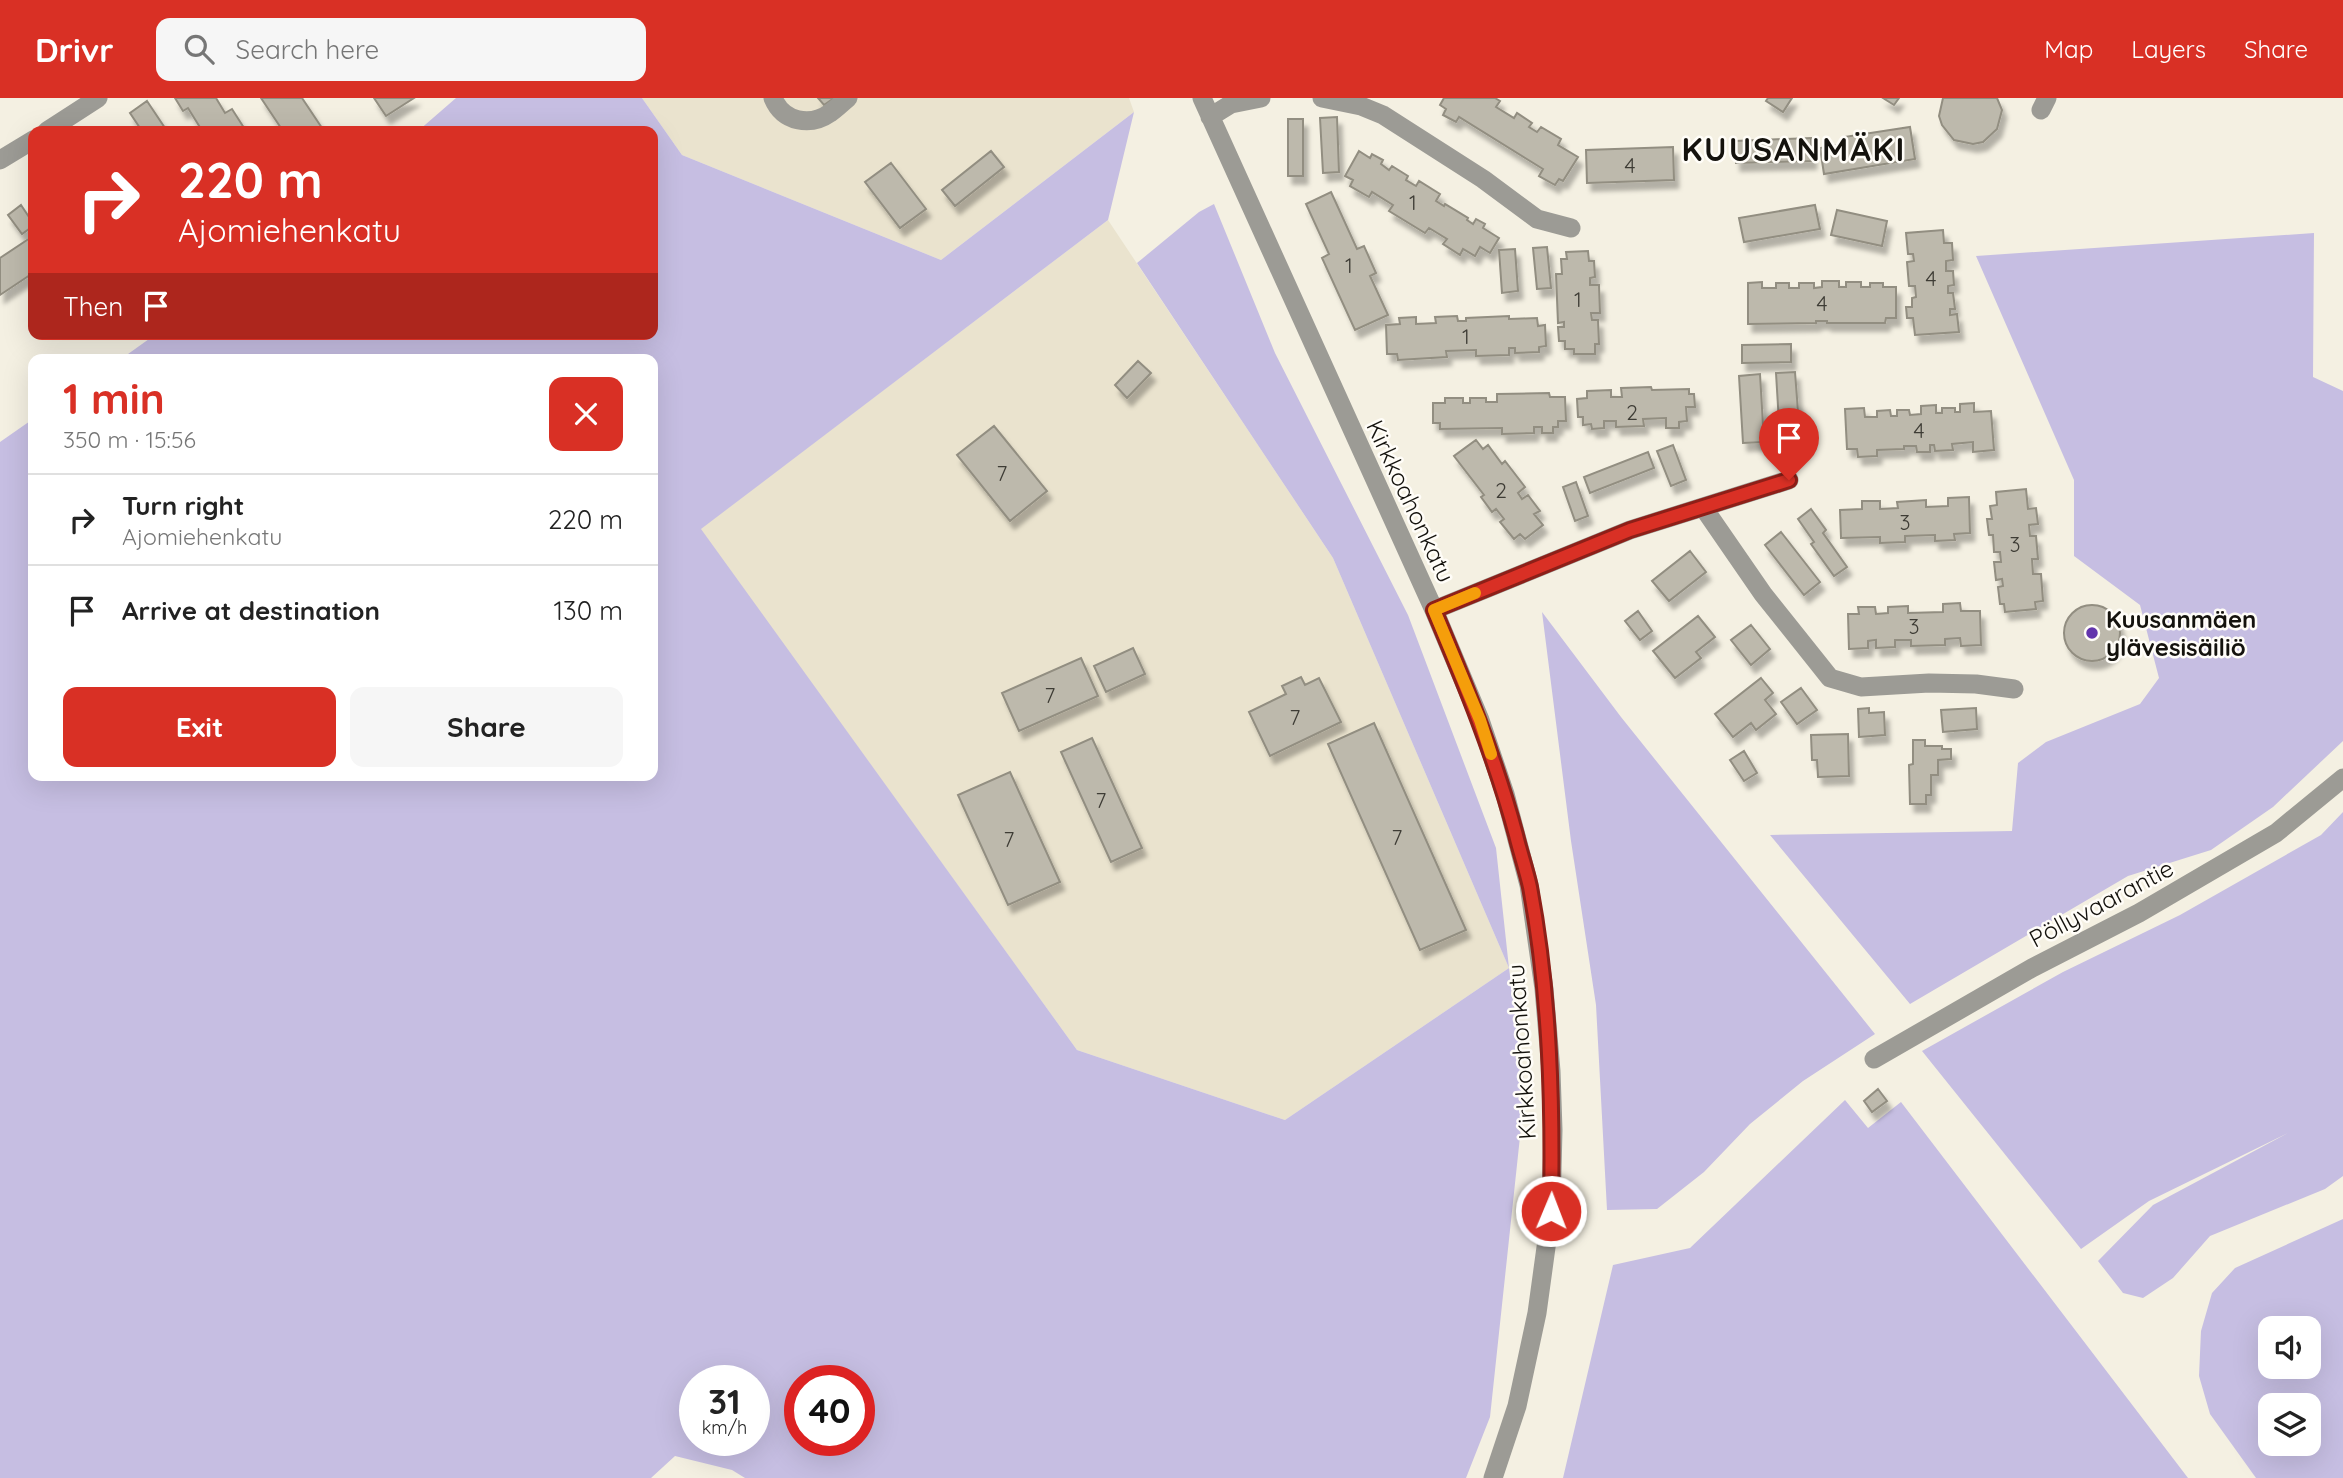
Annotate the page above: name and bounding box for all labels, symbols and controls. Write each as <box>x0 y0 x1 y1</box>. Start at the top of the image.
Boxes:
search box <box>156 18 646 81</box>
text: Drivr <box>35 29 114 70</box>
icon: search <box>180 30 218 68</box>
text: Search here <box>236 33 379 66</box>
text: Map <box>2044 34 2093 64</box>
text: Layers <box>2131 34 2206 64</box>
text: Share <box>2244 34 2308 64</box>
district label: KUUSANMÄKI <box>1682 129 1906 169</box>
text: 220 m <box>178 149 323 210</box>
house number: 4 <box>1624 152 1636 178</box>
icon: right <box>63 154 154 245</box>
house number: 1 <box>1409 189 1417 215</box>
text: Ajomiehenkatu <box>178 210 401 250</box>
house number: 1 <box>1345 252 1353 278</box>
house number: 4 <box>1925 265 1937 291</box>
house number: 1 <box>1574 286 1582 312</box>
icon: arrive <box>137 287 175 325</box>
text: Then <box>63 290 123 323</box>
house number: 4 <box>1816 290 1828 316</box>
house number: 1 <box>1462 323 1470 349</box>
text: 1 min <box>63 372 165 425</box>
button: close <box>549 377 623 451</box>
house number: 2 <box>1626 399 1638 425</box>
pin <box>1759 408 1819 480</box>
street label: Kirkkoahonkatu <box>1360 415 1462 587</box>
house number: 4 <box>1913 417 1925 443</box>
icon: arrive <box>1770 419 1808 457</box>
text: 350 m · 15:56 <box>63 425 196 454</box>
house number: 7 <box>997 460 1008 486</box>
house number: 2 <box>1495 477 1507 503</box>
text: Turn right <box>122 489 244 522</box>
icon: right <box>63 501 101 539</box>
text: 220 m <box>548 503 623 536</box>
house number: 3 <box>1899 509 1911 535</box>
text: Ajomiehenkatu <box>122 522 282 551</box>
house number: 3 <box>2009 531 2021 557</box>
icon: arrive <box>63 592 101 630</box>
text: Arrive at destination <box>122 594 380 627</box>
text: 130 m <box>553 594 623 627</box>
place label: Kuusanmäen ylävesisäiliö <box>2106 604 2256 662</box>
house number: 3 <box>1908 613 1920 639</box>
marker: Kuusanmäen ylävesisäiliö <box>2084 625 2100 641</box>
house number: 7 <box>1045 682 1056 708</box>
button: Exit <box>63 687 336 767</box>
button: Share <box>350 687 623 767</box>
house number: 7 <box>1290 704 1301 730</box>
house number: 7 <box>1096 787 1107 813</box>
house number: 7 <box>1392 824 1403 850</box>
house number: 7 <box>1004 826 1015 852</box>
street label: Pöllyvaarantie <box>2024 852 2178 954</box>
street label: Kirkkoahonkatu <box>1500 963 1542 1141</box>
position arrow <box>1514 1174 1588 1248</box>
map controls <box>2258 1316 2321 1456</box>
button: sound <box>2258 1316 2321 1379</box>
speed limit sign: 40 <box>784 1365 875 1456</box>
text: 31 <box>708 1379 741 1423</box>
button: layers <box>2258 1393 2321 1456</box>
text: km/h <box>702 1416 747 1439</box>

